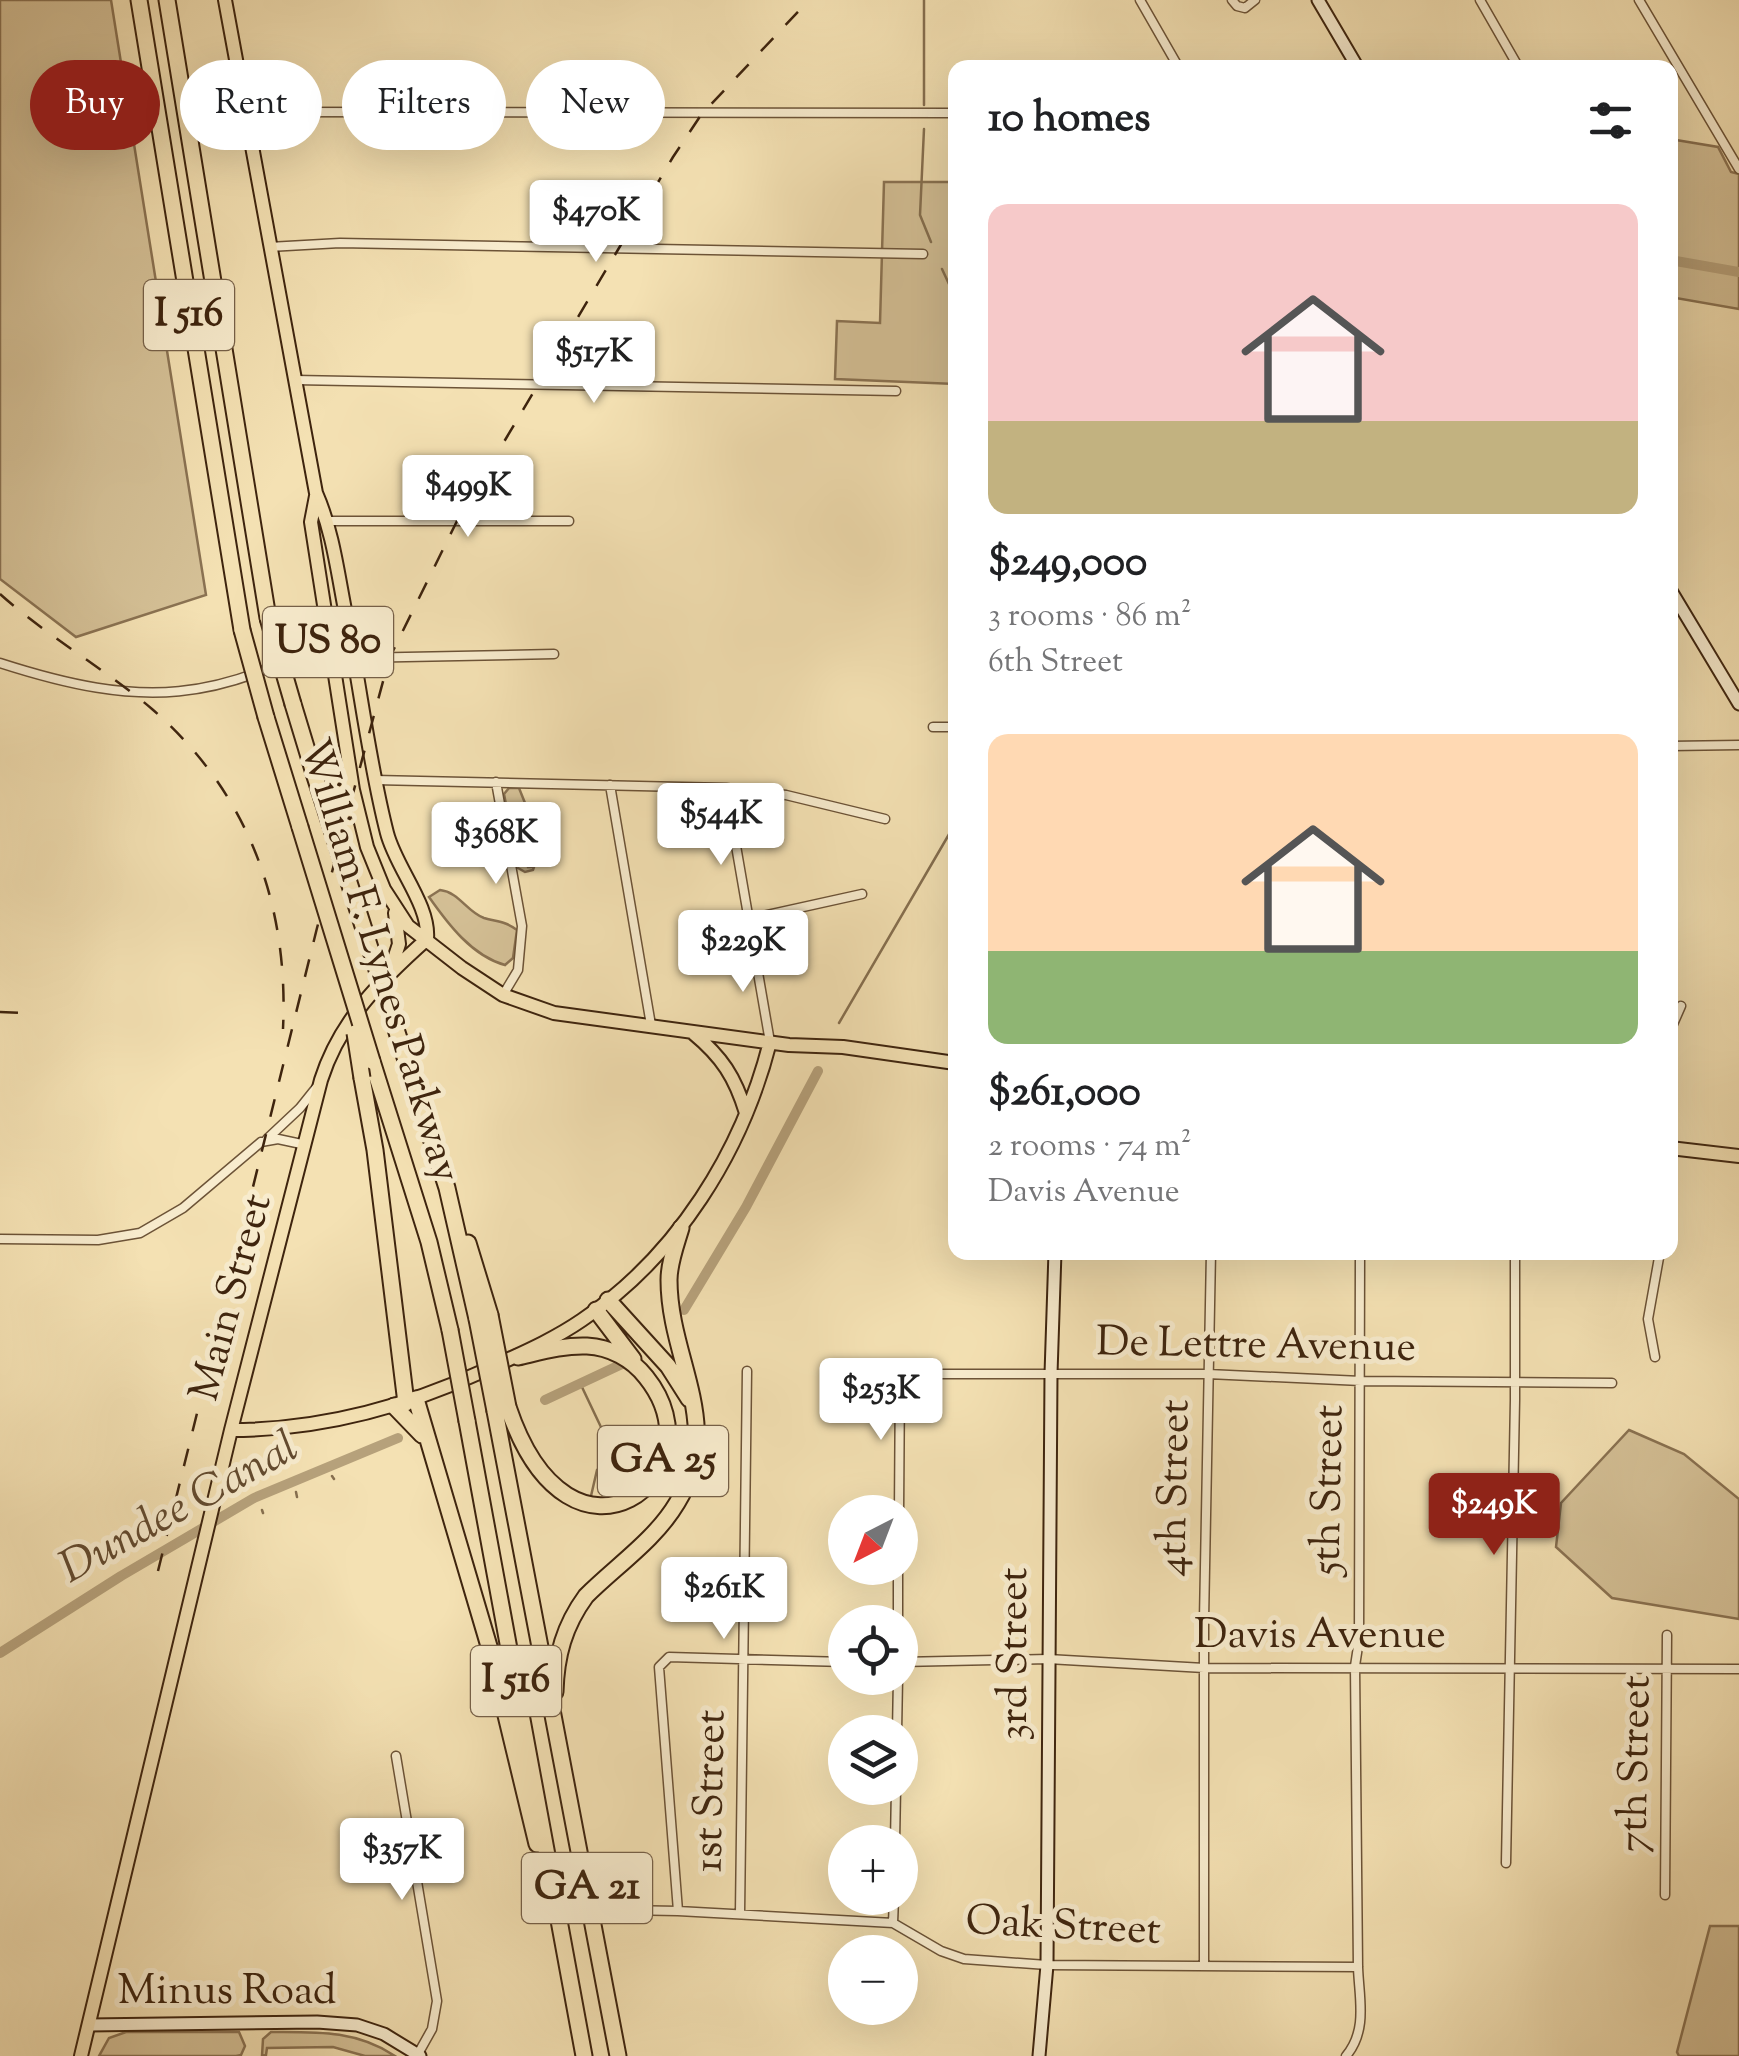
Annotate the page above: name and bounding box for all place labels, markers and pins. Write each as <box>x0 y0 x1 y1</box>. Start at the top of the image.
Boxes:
pin: $470K <box>526 180 666 265</box>
pin: $517K <box>524 321 664 406</box>
pin: $499K <box>398 455 538 540</box>
pin: $544K <box>651 783 791 868</box>
pin: $368K <box>426 802 566 887</box>
pin: $229K <box>673 910 813 995</box>
pin: $253K <box>811 1358 951 1443</box>
pin: $249K <box>1424 1473 1564 1558</box>
pin: $261K <box>654 1557 794 1642</box>
pin: $357K <box>332 1818 472 1903</box>

